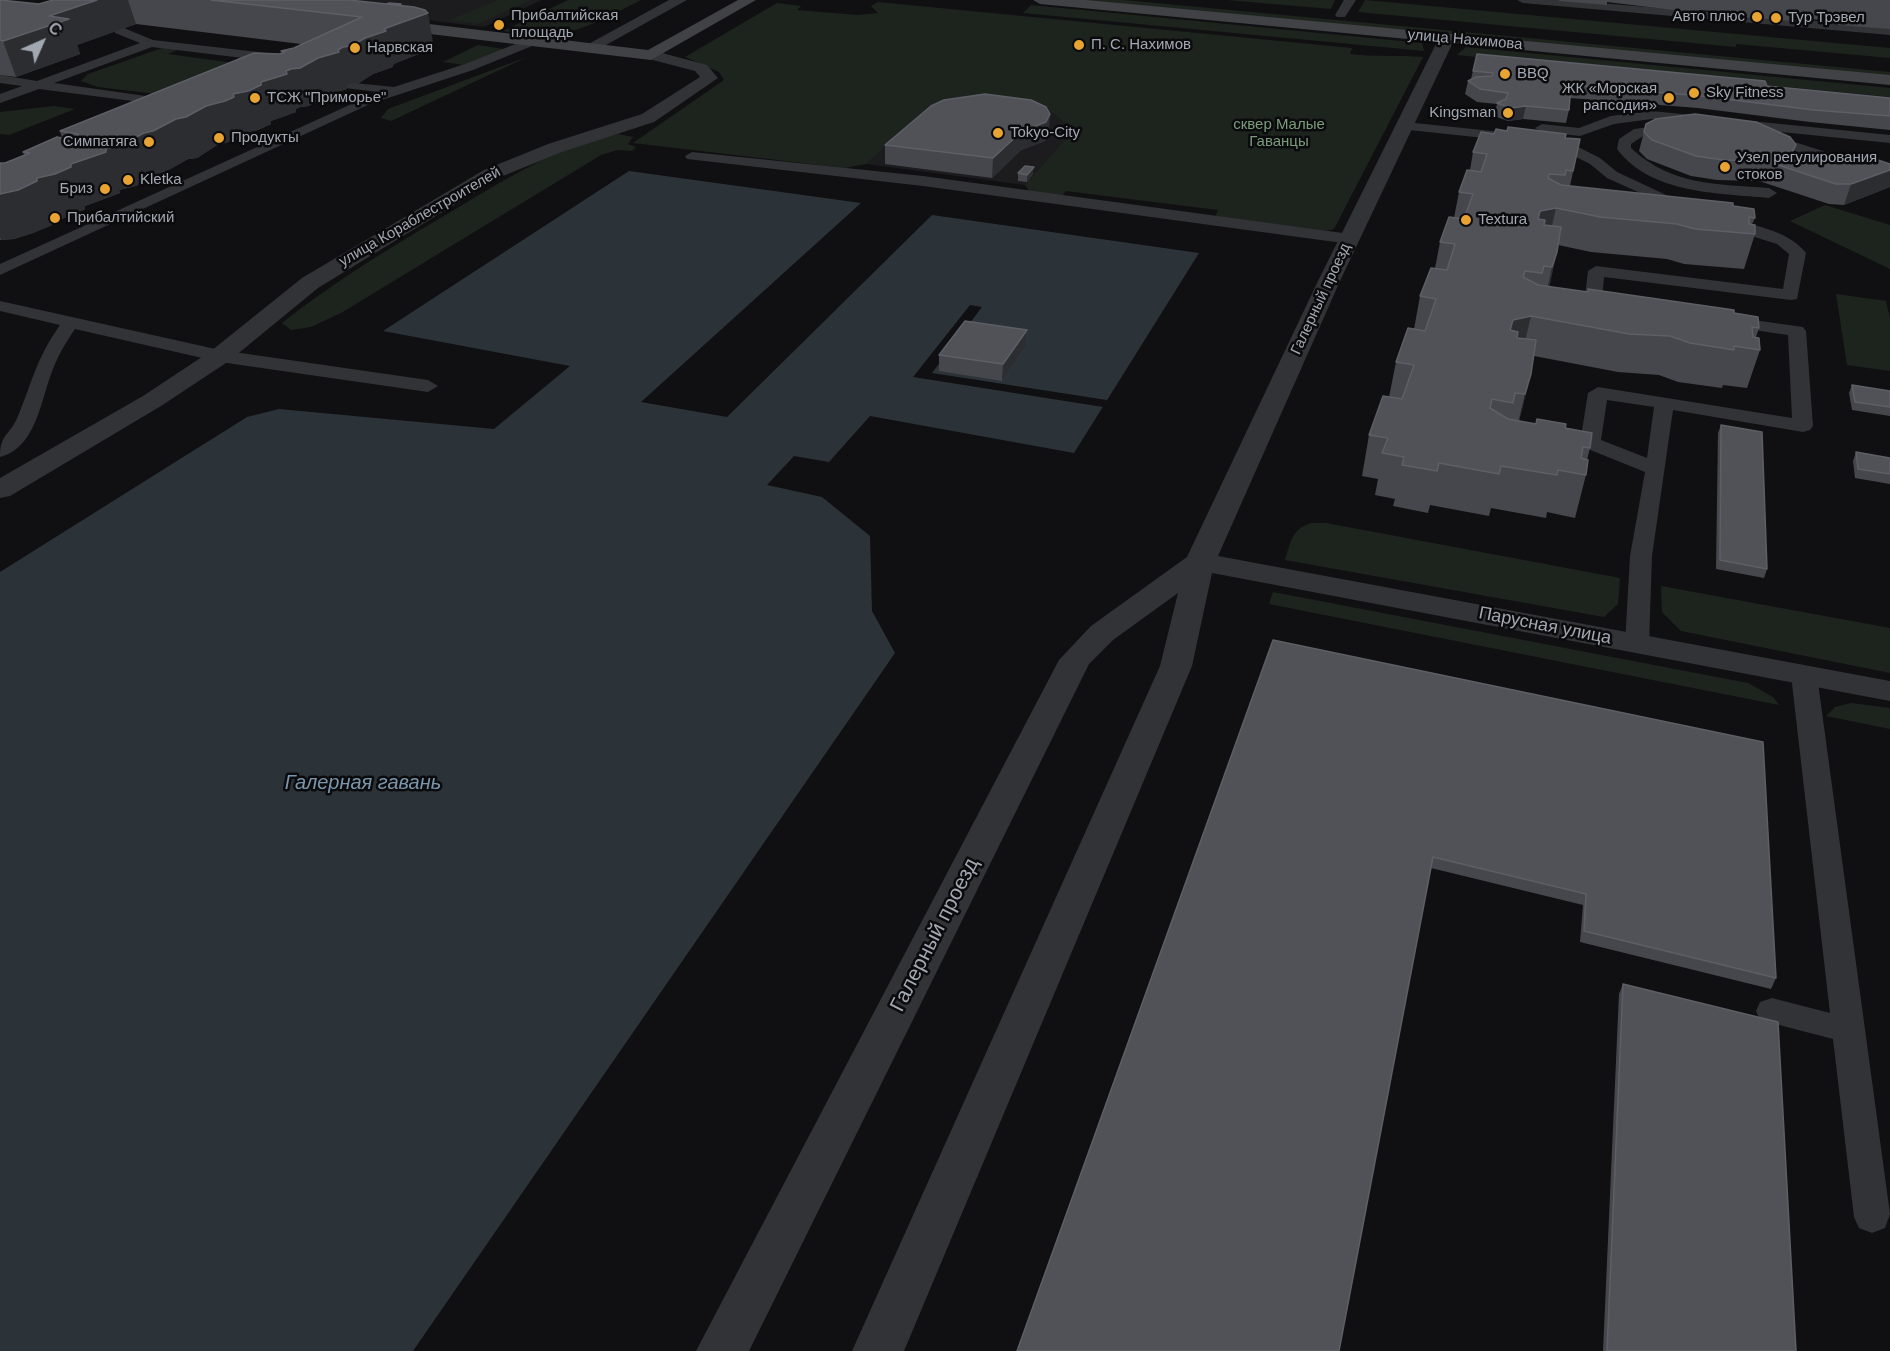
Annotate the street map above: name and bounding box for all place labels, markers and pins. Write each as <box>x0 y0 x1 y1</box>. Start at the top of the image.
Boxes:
place label: Прибалтийская площадь <box>511 7 618 42</box>
place label: Авто плюс <box>1673 8 1745 26</box>
place label: Тур Трэвел <box>1788 9 1865 27</box>
marker: Авто плюс <box>1750 10 1764 24</box>
marker: Тур Трэвел <box>1769 11 1783 25</box>
marker: Прибалтийская площадь <box>492 18 506 32</box>
place label: П. С. Нахимов <box>1091 36 1191 54</box>
marker: П. С. Нахимов <box>1072 38 1086 52</box>
place label: Нарвская <box>367 39 433 57</box>
marker: Нарвская <box>348 41 362 55</box>
place label: BBQ <box>1517 65 1549 83</box>
marker: BBQ <box>1498 67 1512 81</box>
place label: ЖК «Морская рапсодия» <box>1562 80 1657 115</box>
place label: Sky Fitness <box>1706 84 1784 102</box>
marker: Sky Fitness <box>1687 86 1701 100</box>
place label: ТСЖ "Приморье" <box>267 89 386 107</box>
marker: ТСЖ "Приморье" <box>248 91 262 105</box>
marker: ЖК «Морская рапсодия» <box>1662 91 1676 105</box>
place label: Kingsman <box>1429 104 1496 122</box>
marker: Kingsman <box>1501 106 1515 120</box>
place label: Tokyo-City <box>1010 124 1080 142</box>
marker: Tokyo-City <box>991 126 1005 140</box>
place label: Продукты <box>231 129 299 147</box>
marker: Продукты <box>212 131 226 145</box>
place label: Симпатяга <box>63 133 137 151</box>
marker: Симпатяга <box>142 135 156 149</box>
place label: Узел регулирования стоков <box>1737 149 1877 184</box>
marker: Узел регулирования стоков <box>1718 160 1732 174</box>
place label: Kletka <box>140 171 182 189</box>
marker: Kletka <box>121 173 135 187</box>
place label: Бриз <box>60 180 93 198</box>
marker: Бриз <box>98 182 112 196</box>
place label: Прибалтийский <box>67 209 174 227</box>
marker: Прибалтийский <box>48 211 62 225</box>
place label: Textura <box>1478 211 1527 229</box>
marker: Textura <box>1459 213 1473 227</box>

